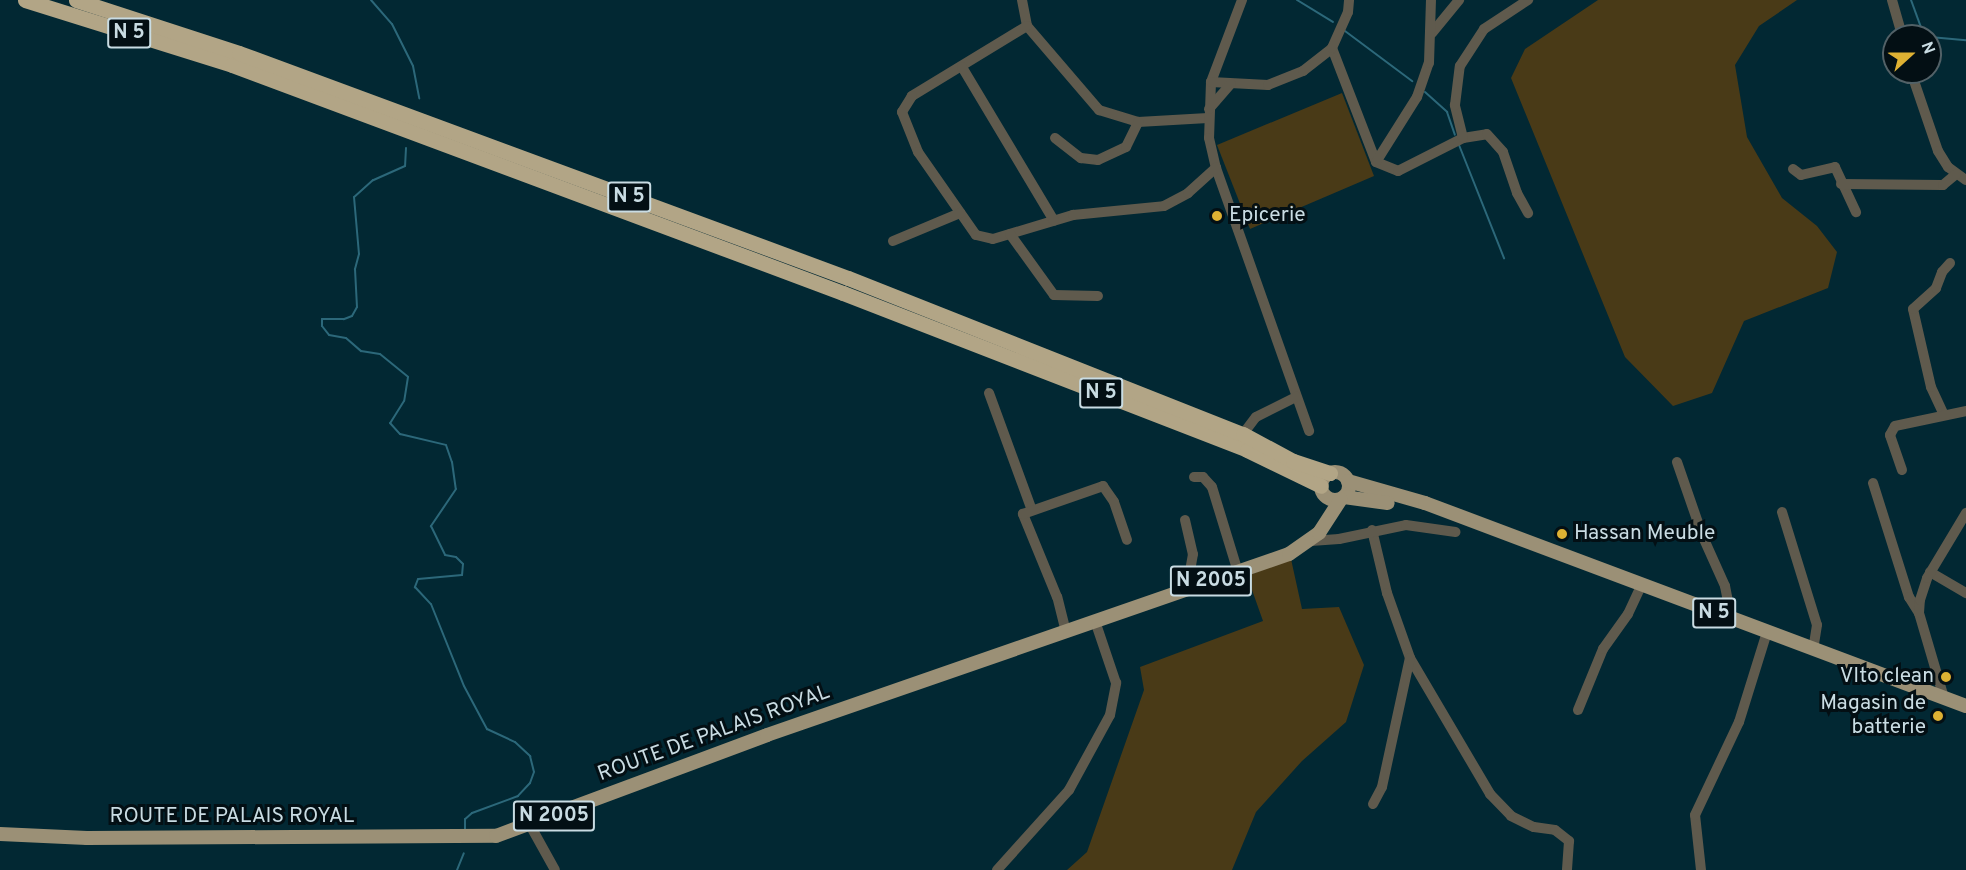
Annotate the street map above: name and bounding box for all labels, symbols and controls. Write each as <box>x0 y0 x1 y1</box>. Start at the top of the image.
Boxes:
road number: N 5 <box>106 16 152 50</box>
north arrow <box>1882 24 1942 84</box>
text: N <box>1916 39 1938 57</box>
road number: N 5 <box>606 180 652 214</box>
place label: Epicerie <box>1229 203 1306 229</box>
marker: Epicerie <box>1210 209 1224 223</box>
road number: N 5 <box>1078 376 1124 410</box>
place label: Hassan Meuble <box>1574 521 1715 547</box>
marker: Hassan Meuble <box>1555 527 1569 541</box>
road number: N 2005 <box>1169 564 1253 598</box>
road number: N 5 <box>1692 596 1736 630</box>
place label: VIto clean <box>1840 664 1934 690</box>
marker: VIto clean <box>1939 670 1953 684</box>
street label: ROUTE DE PALAIS ROYAL <box>595 680 833 788</box>
place label: Magasin de batterie <box>1820 691 1926 741</box>
marker: Magasin de batterie <box>1931 709 1945 723</box>
road number: N 2005 <box>512 799 596 833</box>
street label: ROUTE DE PALAIS ROYAL <box>110 804 354 830</box>

